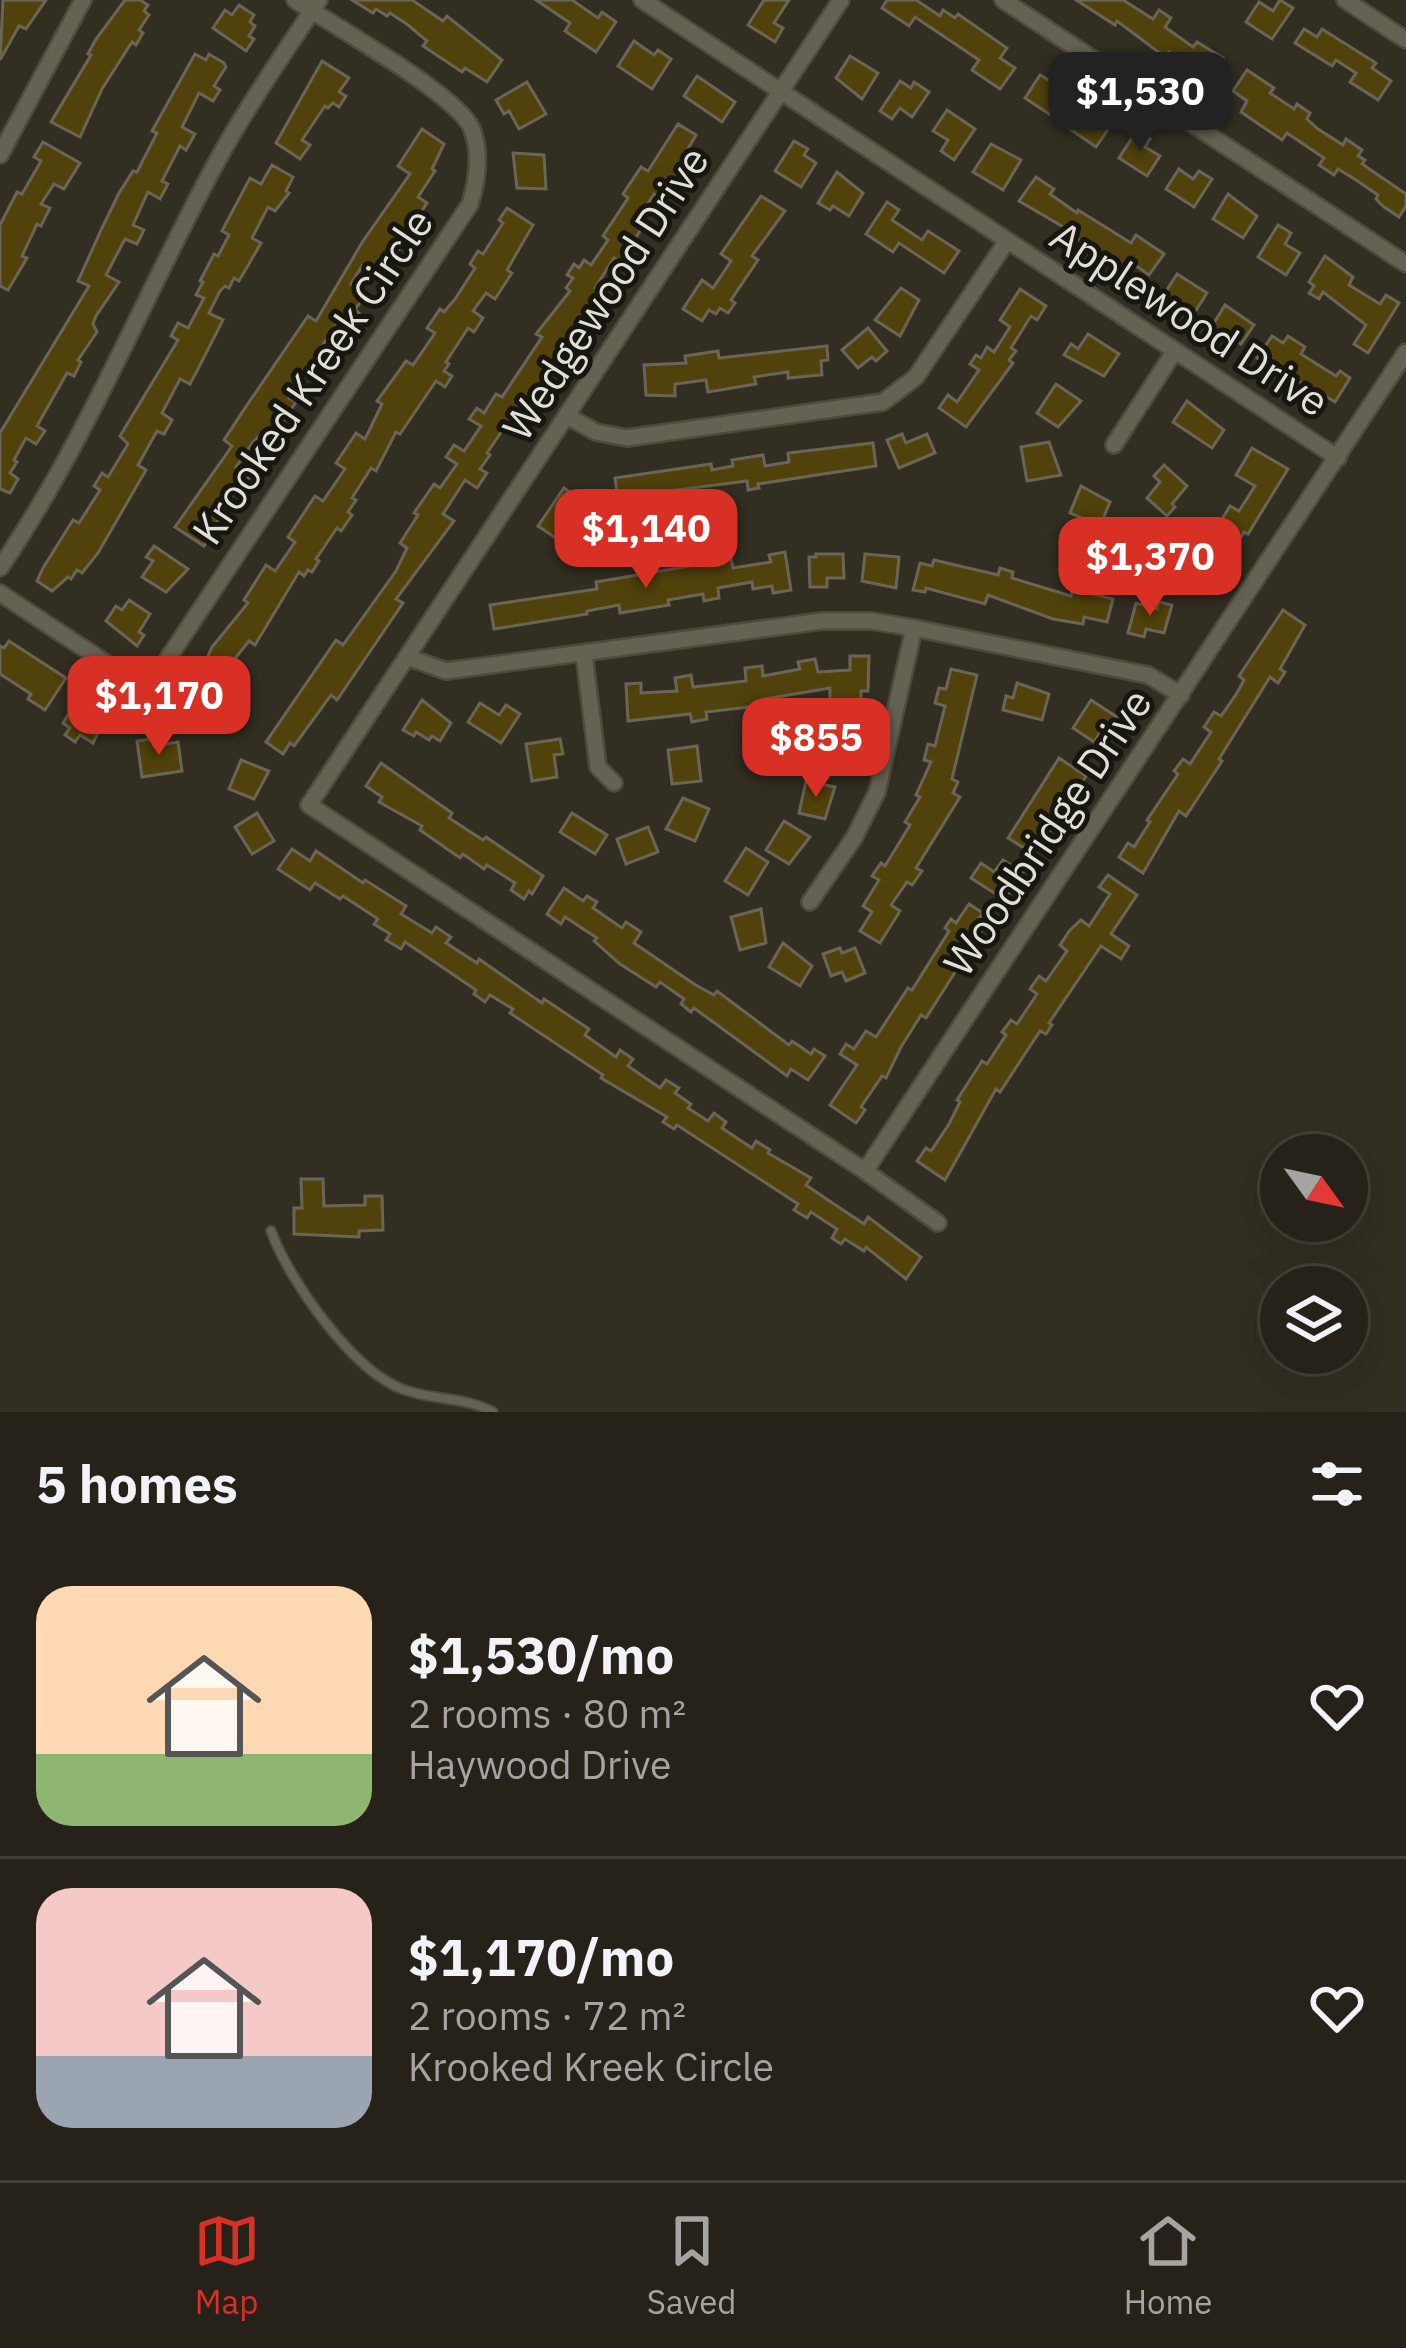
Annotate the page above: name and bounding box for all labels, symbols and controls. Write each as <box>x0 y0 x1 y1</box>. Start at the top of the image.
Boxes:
pin: $1,530 <box>1042 52 1238 154</box>
text: $1,530 <box>1075 65 1205 116</box>
street label: Wedgewood Drive <box>489 136 721 450</box>
street label: Krooked Kreek Circle <box>179 197 445 555</box>
street label: Applewood Drive <box>1041 208 1339 428</box>
pin: $1,140 <box>548 489 744 591</box>
text: $1,140 <box>581 502 711 553</box>
pin: $1,370 <box>1052 517 1248 619</box>
text: $1,370 <box>1085 530 1215 581</box>
pin: $1,170 <box>61 656 257 758</box>
text: $1,170 <box>94 669 224 720</box>
street label: Woodbridge Drive <box>930 678 1164 986</box>
pin: $855 <box>745 698 887 800</box>
text: $855 <box>769 711 863 762</box>
north arrow <box>1260 1134 1368 1242</box>
map controls <box>1260 1134 1368 1374</box>
button: layers <box>1260 1266 1368 1374</box>
text: 5 homes <box>36 1451 238 1517</box>
icon: filters <box>1304 1451 1370 1517</box>
text: $1,530/mo <box>408 1622 674 1688</box>
icon: home <box>132 1634 276 1778</box>
icon: heart <box>1304 1673 1370 1739</box>
text: 2 rooms · 80 m² <box>408 1688 686 1739</box>
text: Haywood Drive <box>408 1739 671 1790</box>
text: $1,170/mo <box>408 1924 674 1990</box>
icon: home <box>132 1936 276 2080</box>
icon: heart <box>1304 1975 1370 2041</box>
text: 2 rooms · 72 m² <box>408 1990 686 2041</box>
text: Krooked Kreek Circle <box>408 2041 774 2092</box>
tab: Map <box>194 2208 260 2323</box>
tab: Saved <box>647 2208 737 2323</box>
tab: Home <box>1124 2208 1212 2323</box>

